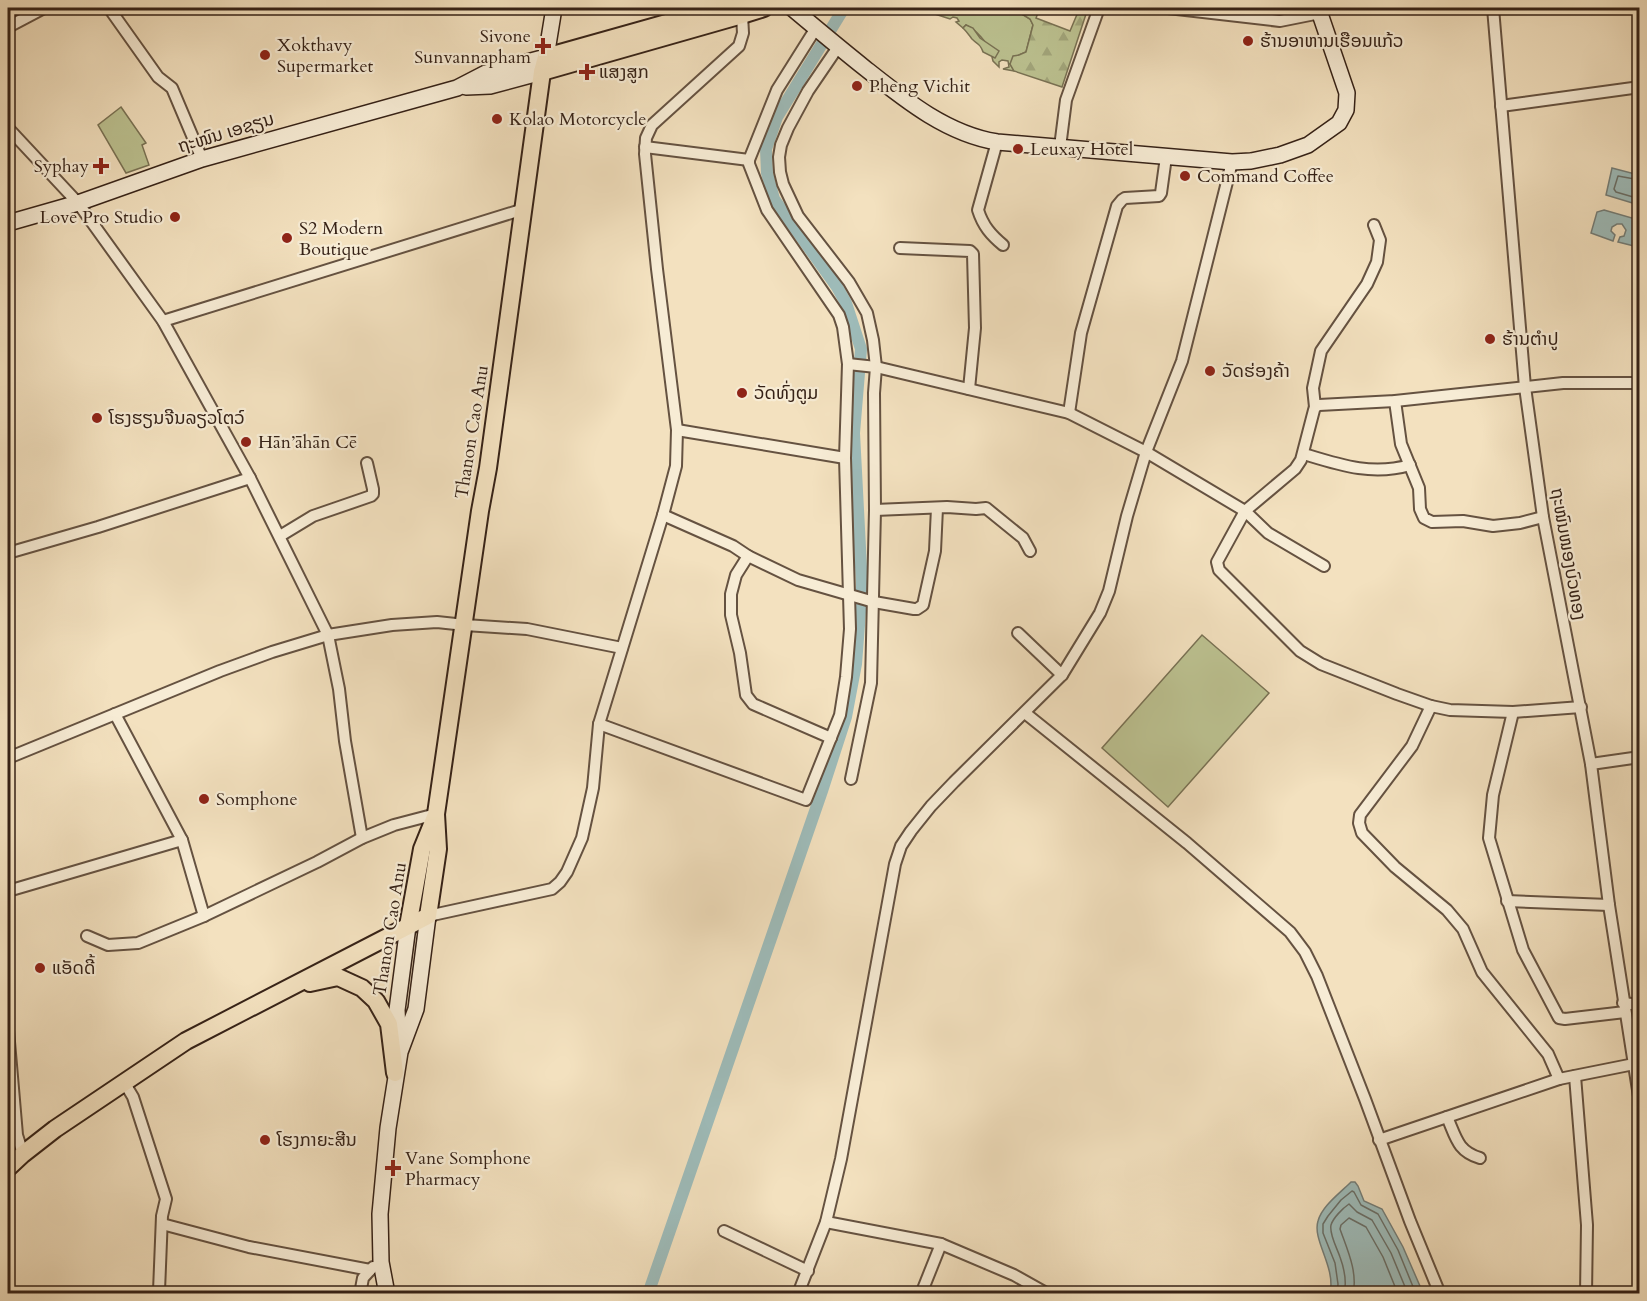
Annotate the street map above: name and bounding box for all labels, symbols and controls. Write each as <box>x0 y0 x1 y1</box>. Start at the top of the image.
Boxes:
place label: Sivone Sunvannapham <box>414 24 532 70</box>
place label: ຮ້ານອາຫານເຮືອນແກ້ວ <box>1260 29 1404 54</box>
place label: Xokthavy Supermarket <box>277 33 374 79</box>
marker: ຮ້ານອາຫານເຮືອນແກ້ວ <box>1241 34 1255 48</box>
marker: Sivone Sunvannapham <box>536 39 550 53</box>
marker: Xokthavy Supermarket <box>258 48 272 62</box>
place label: ແສງສູກ <box>599 60 649 85</box>
marker: ແສງສູກ <box>580 65 594 79</box>
place label: Pheng Vichit <box>869 74 970 99</box>
marker: Pheng Vichit <box>850 79 864 93</box>
street label: ຖະໜົນ ເອຊຽນ <box>175 106 277 160</box>
place label: Kolao Motorcycle <box>509 107 646 132</box>
marker: Kolao Motorcycle <box>490 112 504 126</box>
place label: Leuxay Hotel <box>1030 137 1134 162</box>
marker: Leuxay Hotel <box>1011 142 1025 156</box>
place label: Syphay <box>34 154 89 179</box>
marker: Syphay <box>94 159 108 173</box>
place label: Command Coffee <box>1197 164 1334 189</box>
marker: Command Coffee <box>1178 169 1192 183</box>
place label: Love Pro Studio <box>40 205 163 230</box>
marker: Love Pro Studio <box>168 210 182 224</box>
place label: S2 Modern Boutique <box>299 216 384 262</box>
marker: S2 Modern Boutique <box>280 231 294 245</box>
place label: ຮ້ານຕຳປູ <box>1502 327 1559 352</box>
marker: ຮ້ານຕຳປູ <box>1483 332 1497 346</box>
place label: ວັດຮ່ອງຄ້າ <box>1222 359 1290 384</box>
street label: Thanon Cao Anu <box>449 363 495 501</box>
marker: ວັດຮ່ອງຄ້າ <box>1203 364 1217 378</box>
place label: ວັດທົ່ງຕູມ <box>754 380 818 406</box>
marker: ວັດທົ່ງຕູມ <box>735 386 749 400</box>
place label: ໂຮງຮຽນຈີນລຽວໂຕວ໌ <box>108 406 245 431</box>
marker: ໂຮງຮຽນຈີນລຽວໂຕວ໌ <box>90 411 104 425</box>
place label: Hān’āhān Cē <box>258 430 357 455</box>
marker: Hān’āhān Cē <box>239 435 253 449</box>
street label: ຖະໜົນໜອງບົວທອງ <box>1544 486 1592 622</box>
place label: Somphone <box>216 787 298 812</box>
marker: Somphone <box>197 792 211 806</box>
street label: Thanon Cao Anu <box>367 860 413 998</box>
place label: ແອັດດີ້ <box>52 954 95 981</box>
marker: ແອັດດີ້ <box>33 961 47 975</box>
place label: ໂຮງກາຍະສີນ <box>276 1128 357 1153</box>
marker: ໂຮງກາຍະສີນ <box>258 1133 272 1147</box>
place label: Vane Somphone Pharmacy <box>405 1146 531 1192</box>
marker: Vane Somphone Pharmacy <box>386 1161 400 1175</box>

